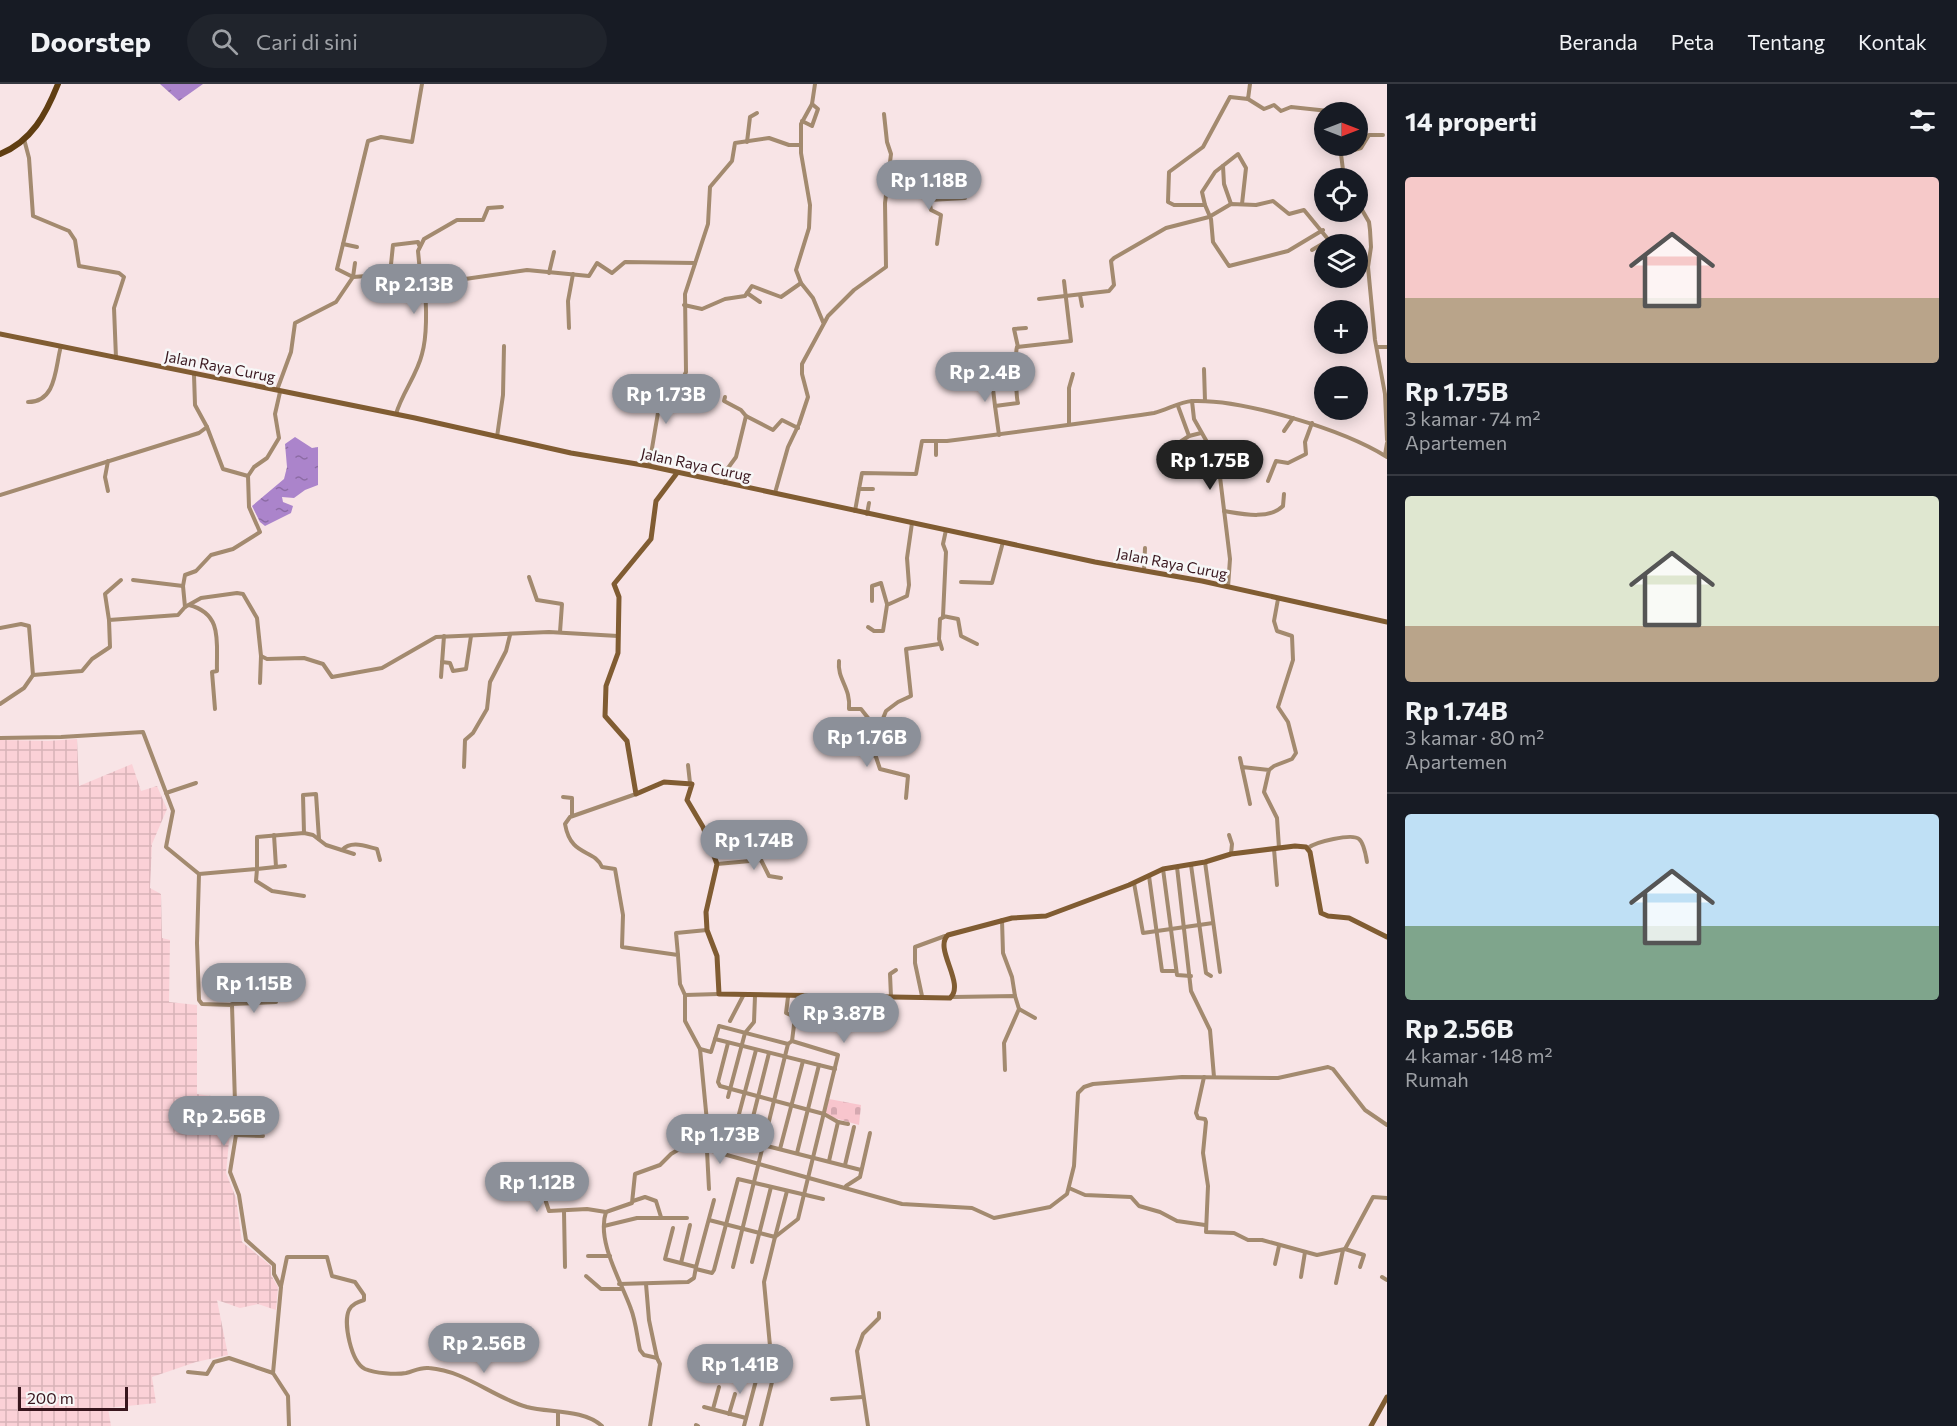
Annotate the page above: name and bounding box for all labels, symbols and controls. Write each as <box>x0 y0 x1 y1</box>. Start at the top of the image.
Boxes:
search box <box>187 14 607 68</box>
text: Doorstep <box>30 24 151 58</box>
icon: search <box>208 25 241 58</box>
text: Cari di sini <box>256 28 358 55</box>
text: Beranda <box>1559 29 1638 54</box>
text: Peta <box>1671 29 1714 54</box>
text: Tentang <box>1747 29 1825 54</box>
text: Kontak <box>1858 29 1927 54</box>
north arrow <box>1314 102 1368 156</box>
map controls <box>1314 102 1368 420</box>
icon: filters <box>1906 104 1939 137</box>
text: 14 properti <box>1405 105 1537 136</box>
pin: Rp 1.18B <box>867 160 991 211</box>
text: Rp 1.18B <box>890 167 968 191</box>
button: locate <box>1314 168 1368 222</box>
icon: home <box>1618 216 1726 324</box>
button: layers <box>1314 234 1368 288</box>
pin: Rp 2.13B <box>352 264 476 315</box>
text: Rp 2.13B <box>375 271 453 295</box>
button: + <box>1314 300 1368 354</box>
street label: Jalan Raya Curug <box>163 346 277 386</box>
pin: Rp 2.4B <box>930 352 1040 403</box>
text: Rp 2.4B <box>949 359 1021 383</box>
button: − <box>1314 366 1368 420</box>
pin: Rp 1.73B <box>604 374 728 425</box>
text: Rp 1.75B <box>1405 375 1508 406</box>
text: Rp 1.73B <box>626 381 706 405</box>
text: 3 kamar · 74 m² <box>1405 406 1541 430</box>
text: Apartemen <box>1405 430 1507 454</box>
pin: Rp 1.75B <box>1148 440 1272 491</box>
street label: Jalan Raya Curug <box>639 444 753 485</box>
text: Rp 1.75B <box>1170 447 1250 471</box>
icon: home <box>1618 535 1726 643</box>
street label: Jalan Raya Curug <box>1115 543 1229 583</box>
text: Rp 1.74B <box>1405 694 1508 725</box>
pin: Rp 1.76B <box>805 717 929 768</box>
text: Rp 1.76B <box>827 724 907 748</box>
text: 3 kamar · 80 m² <box>1405 725 1544 749</box>
text: Apartemen <box>1405 749 1507 773</box>
pin: Rp 1.74B <box>692 820 816 871</box>
text: Rp 1.74B <box>715 827 793 851</box>
icon: home <box>1618 853 1726 961</box>
pin: Rp 1.15B <box>192 963 316 1014</box>
text: Rp 1.15B <box>216 970 292 994</box>
pin: Rp 3.87B <box>782 993 906 1044</box>
text: Rp 3.87B <box>803 1000 885 1024</box>
text: Rp 2.56B <box>1405 1012 1513 1043</box>
text: 4 kamar · 148 m² <box>1405 1043 1552 1067</box>
text: Rumah <box>1405 1067 1469 1091</box>
pin: Rp 2.56B <box>162 1096 286 1147</box>
text: Rp 2.56B <box>182 1103 266 1127</box>
pin: Rp 1.73B <box>658 1114 782 1165</box>
text: Rp 1.73B <box>680 1121 760 1145</box>
pin: Rp 1.12B <box>475 1162 599 1213</box>
text: Rp 1.12B <box>499 1169 575 1193</box>
pin: Rp 2.56B <box>422 1323 546 1374</box>
text: Rp 2.56B <box>442 1330 526 1354</box>
pin: Rp 1.41B <box>678 1344 802 1395</box>
text: Rp 1.41B <box>701 1351 779 1375</box>
scale bar <box>18 1384 128 1412</box>
text: 200 m <box>27 1388 74 1407</box>

